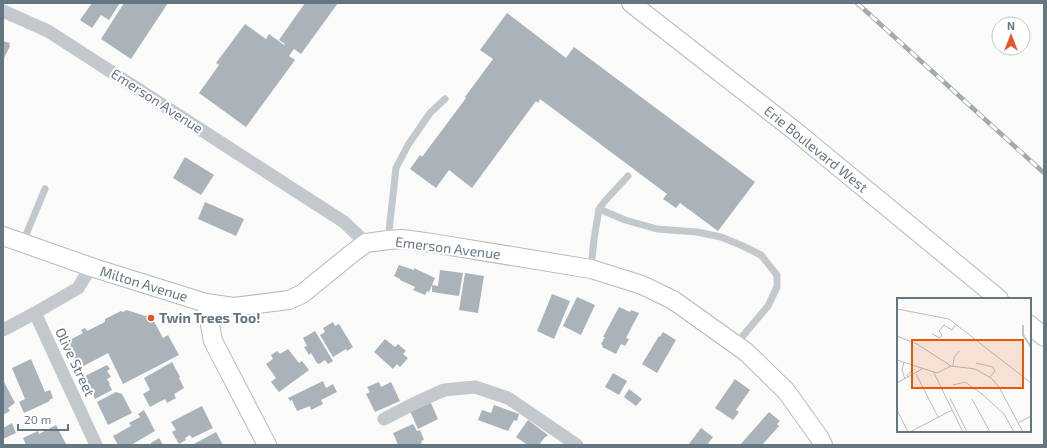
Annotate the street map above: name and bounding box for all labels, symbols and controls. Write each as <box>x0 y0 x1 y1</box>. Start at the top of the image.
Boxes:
north arrow <box>991 16 1031 56</box>
text: N <box>1007 19 1015 32</box>
street label: Emerson Avenue <box>108 65 206 137</box>
street label: Erie Boulevard West <box>761 102 872 196</box>
street label: Emerson Avenue <box>394 233 502 262</box>
street label: Milton Avenue <box>98 262 190 305</box>
inset map <box>897 298 1031 432</box>
place label: Twin Trees Too! <box>159 309 260 326</box>
marker: Twin Trees Too! <box>146 313 156 323</box>
street label: Olive Street <box>52 325 99 399</box>
scale bar <box>18 406 68 432</box>
text: 20 m <box>24 412 51 426</box>

